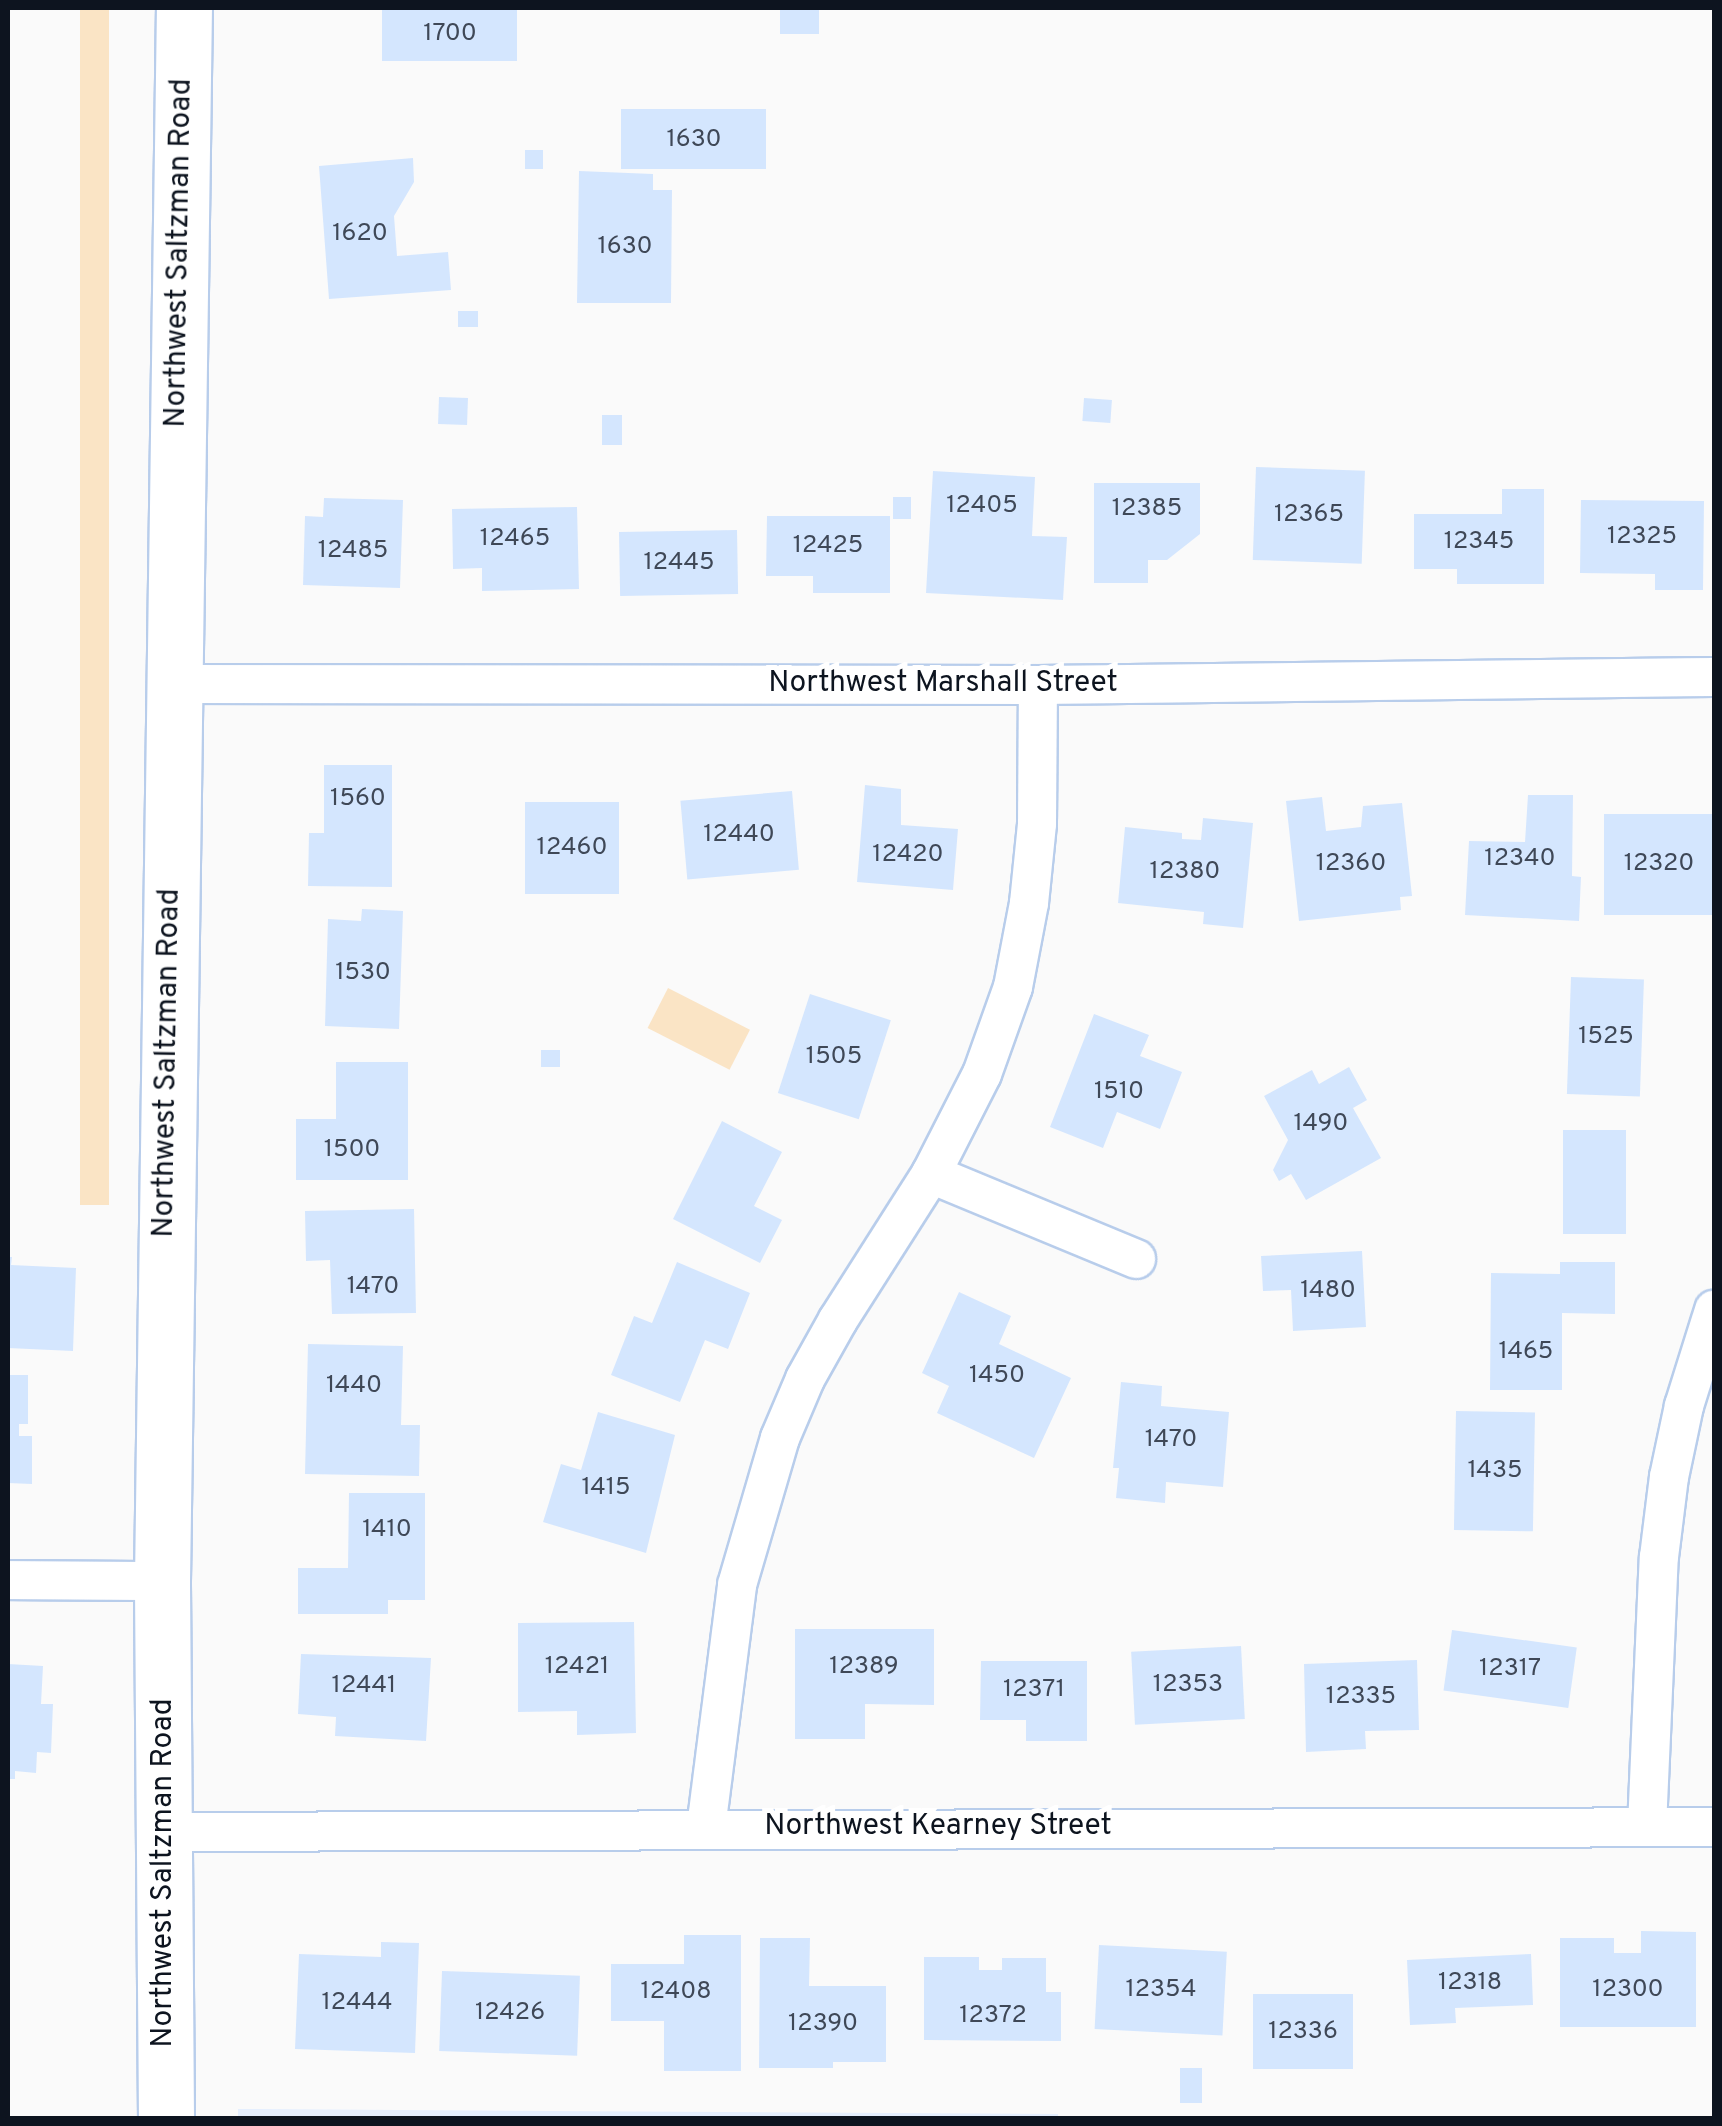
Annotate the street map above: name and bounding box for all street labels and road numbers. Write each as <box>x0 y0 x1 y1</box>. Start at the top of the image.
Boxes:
street label: Northwest Saltzman Road <box>159 78 201 428</box>
street label: Northwest Marshall Street <box>768 666 1118 702</box>
street label: Northwest Saltzman Road <box>147 888 189 1238</box>
street label: Northwest Saltzman Road <box>146 1698 182 2048</box>
street label: Northwest Kearney Street <box>764 1809 1112 1845</box>

